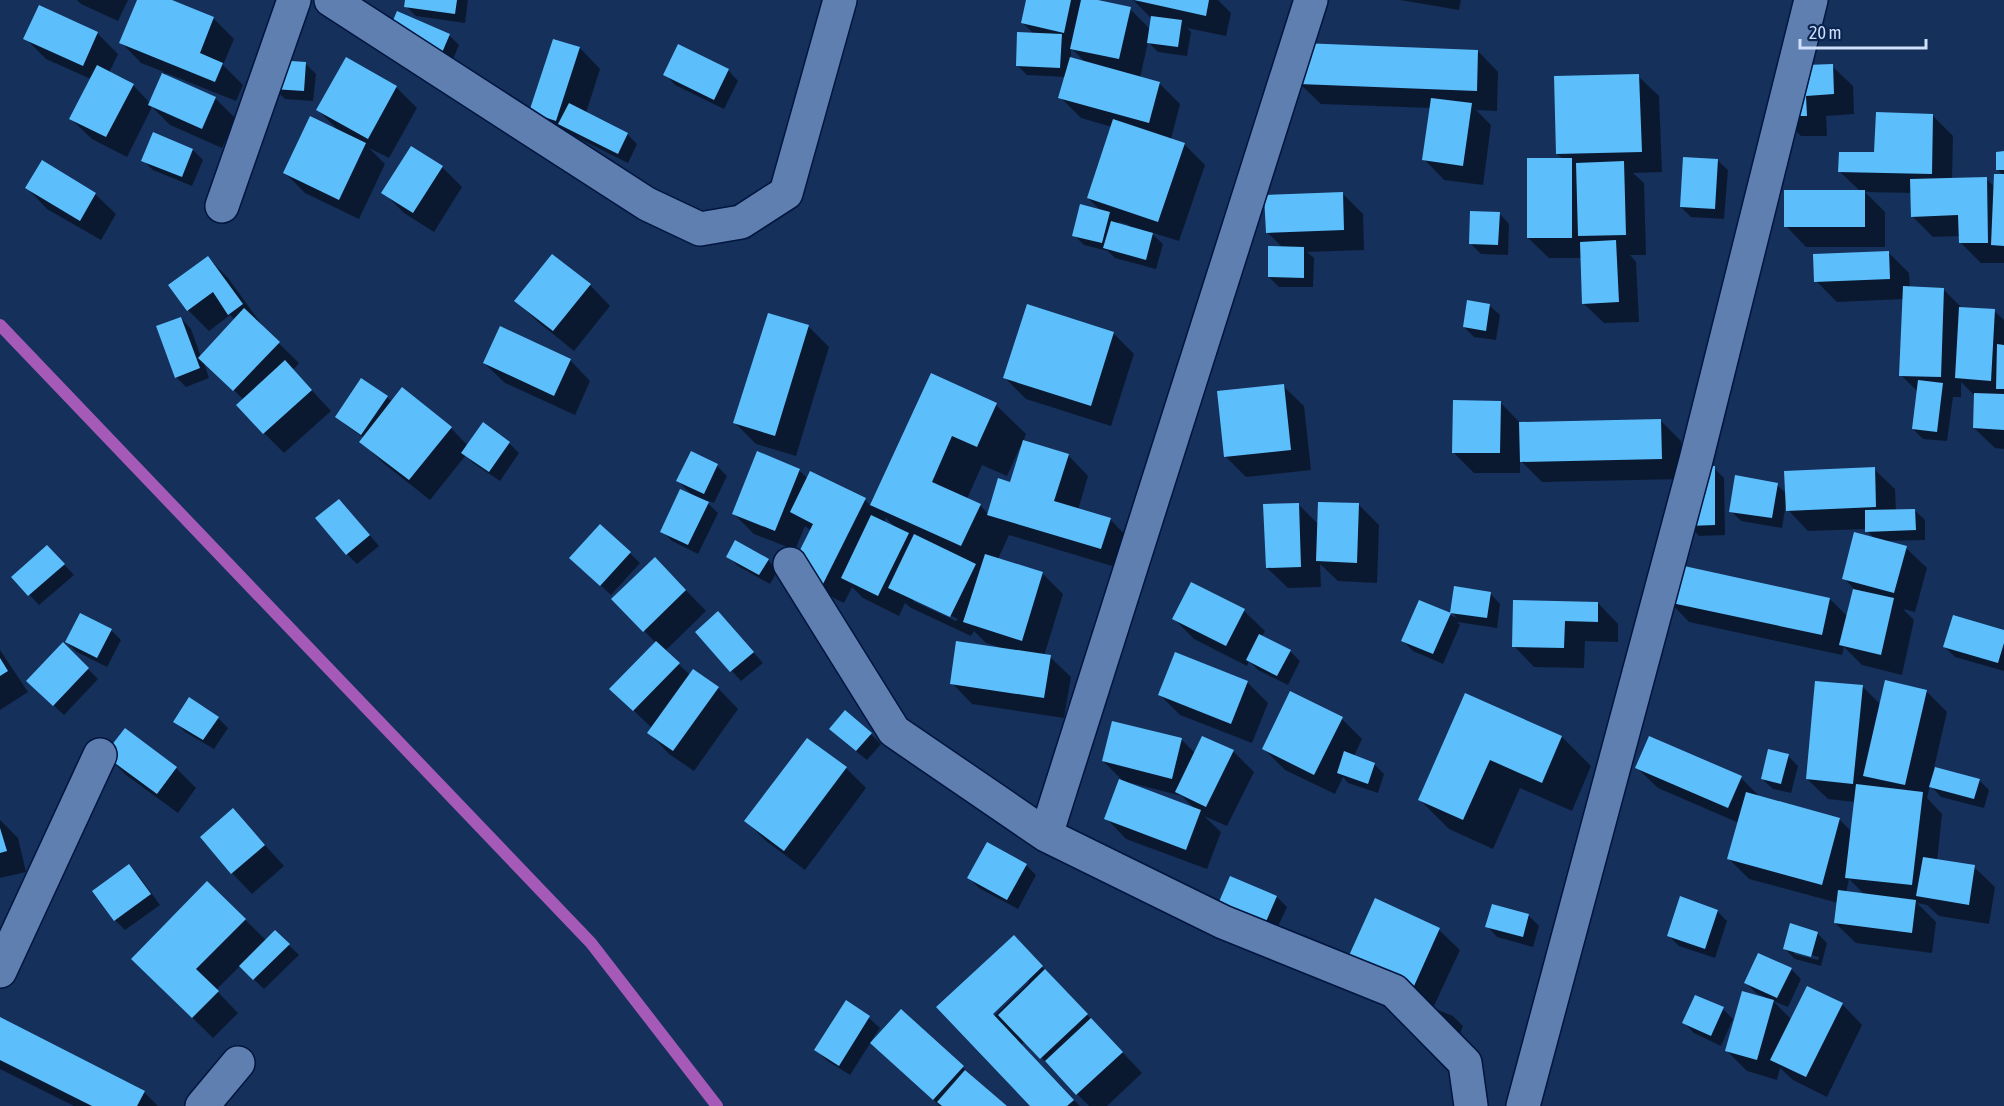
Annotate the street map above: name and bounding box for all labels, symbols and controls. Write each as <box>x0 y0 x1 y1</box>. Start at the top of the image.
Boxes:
scale bar <box>1800 12 1926 50</box>
text: 20 m <box>1809 22 1841 43</box>

